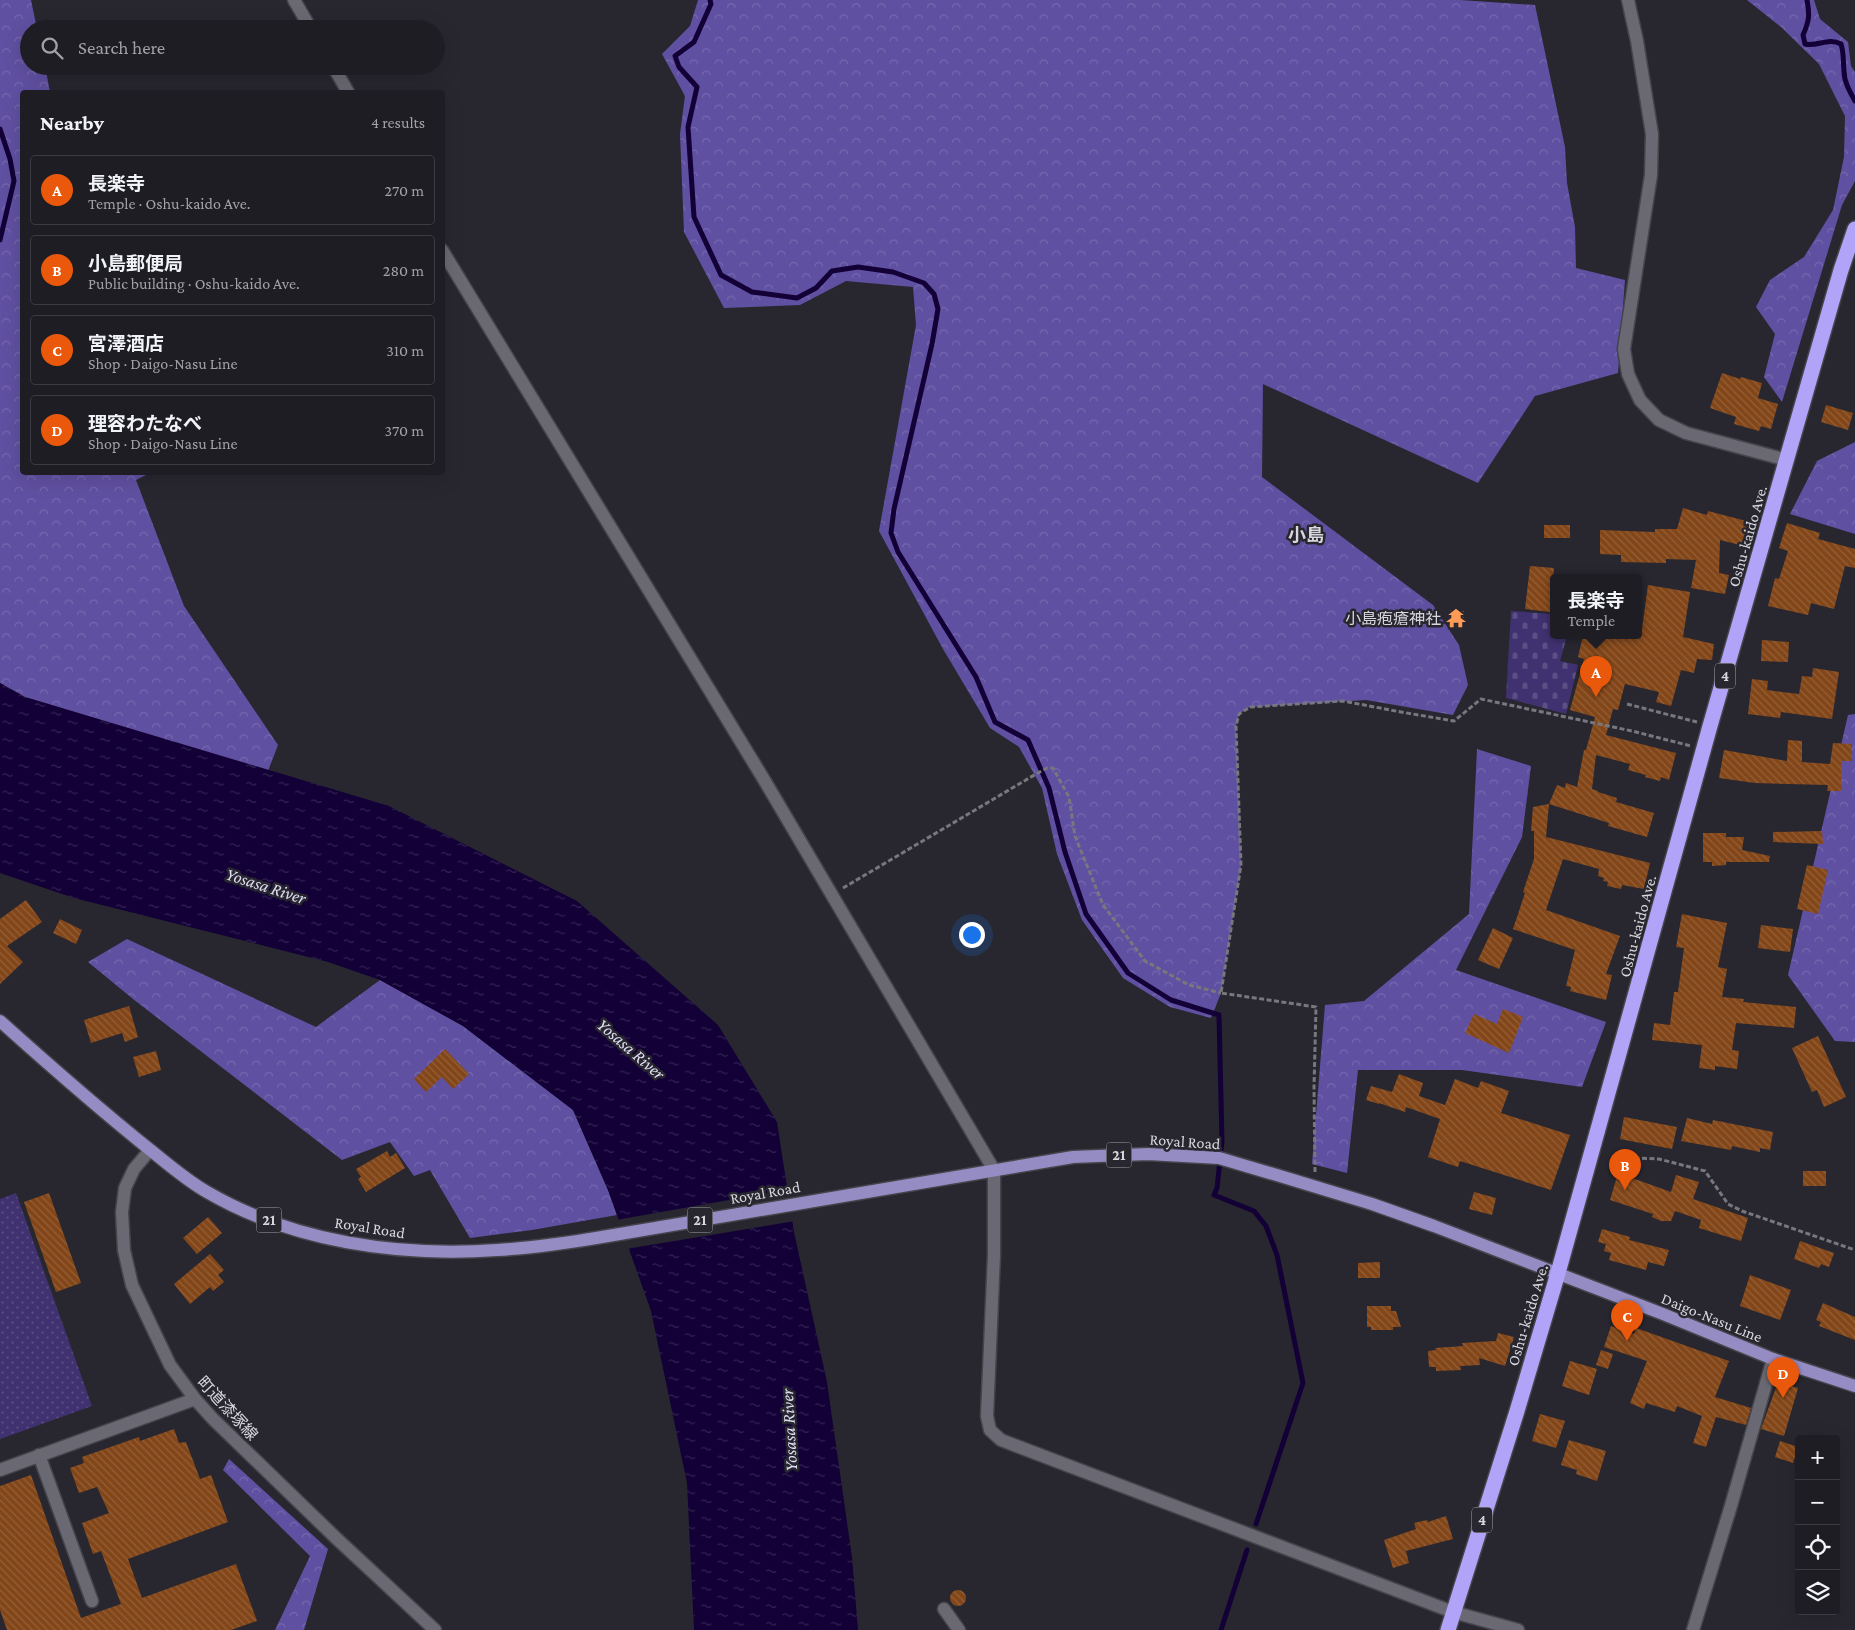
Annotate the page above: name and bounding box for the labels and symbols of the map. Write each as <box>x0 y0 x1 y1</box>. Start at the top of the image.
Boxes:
street label: Oshu-kaido Ave. <box>1725 483 1770 589</box>
district label: 小島 <box>1288 525 1324 545</box>
temple icon: 小島疱瘡神社 <box>1445 607 1467 629</box>
place label: 小島疱瘡神社 <box>1345 610 1441 627</box>
pin: A <box>1580 656 1612 697</box>
road number: 4 <box>1715 664 1735 688</box>
water label: Yosasa River <box>224 864 309 909</box>
street label: Oshu-kaido Ave. <box>1616 873 1659 979</box>
your location <box>959 922 985 948</box>
water label: Yosasa River <box>593 1014 669 1084</box>
street label: Royal Road <box>1149 1131 1221 1153</box>
road number: 21 <box>1106 1142 1132 1168</box>
pin: B <box>1609 1149 1641 1190</box>
street label: Royal Road <box>729 1178 802 1208</box>
road number: 21 <box>256 1208 282 1232</box>
road number: 21 <box>688 1208 712 1232</box>
street label: Royal Road <box>333 1214 407 1243</box>
street label: Oshu-kaido Ave. <box>1504 1262 1551 1368</box>
street label: Daigo-Nasu Line <box>1659 1289 1765 1346</box>
pin: C <box>1611 1300 1643 1341</box>
pin: D <box>1767 1357 1799 1398</box>
street label: 町道漆塚線 <box>194 1373 261 1443</box>
water label: Yosasa River <box>777 1387 801 1472</box>
road number: 4 <box>1472 1508 1492 1532</box>

